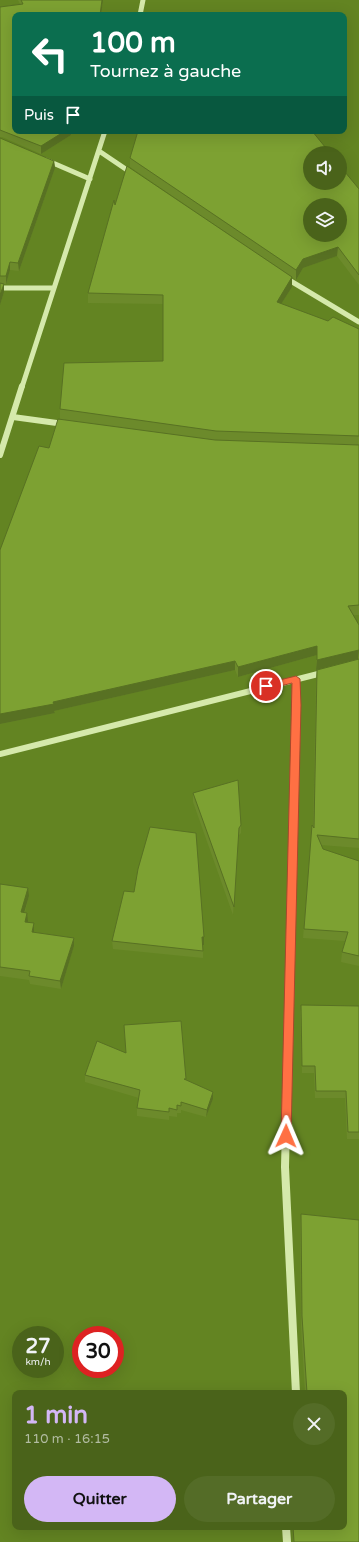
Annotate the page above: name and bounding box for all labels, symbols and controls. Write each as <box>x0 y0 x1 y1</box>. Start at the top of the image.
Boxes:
text: 100 m <box>90 26 176 60</box>
icon: left <box>24 28 76 80</box>
text: Tournez à gauche <box>90 60 241 82</box>
icon: arrive <box>62 104 84 126</box>
text: Puis <box>24 106 54 124</box>
map controls <box>303 146 347 242</box>
button: sound <box>303 146 347 190</box>
button: layers <box>303 198 347 242</box>
pin <box>249 669 283 703</box>
icon: arrive <box>255 675 277 697</box>
position arrow <box>265 1115 307 1157</box>
speed limit sign: 30 <box>72 1326 124 1378</box>
text: 27 <box>25 1335 51 1359</box>
text: km/h <box>25 1356 51 1368</box>
text: 1 min <box>24 1401 88 1430</box>
button: close <box>293 1403 335 1445</box>
text: 110 m · 16:15 <box>24 1431 110 1447</box>
button: Quitter <box>24 1476 176 1522</box>
button: Partager <box>184 1476 335 1522</box>

